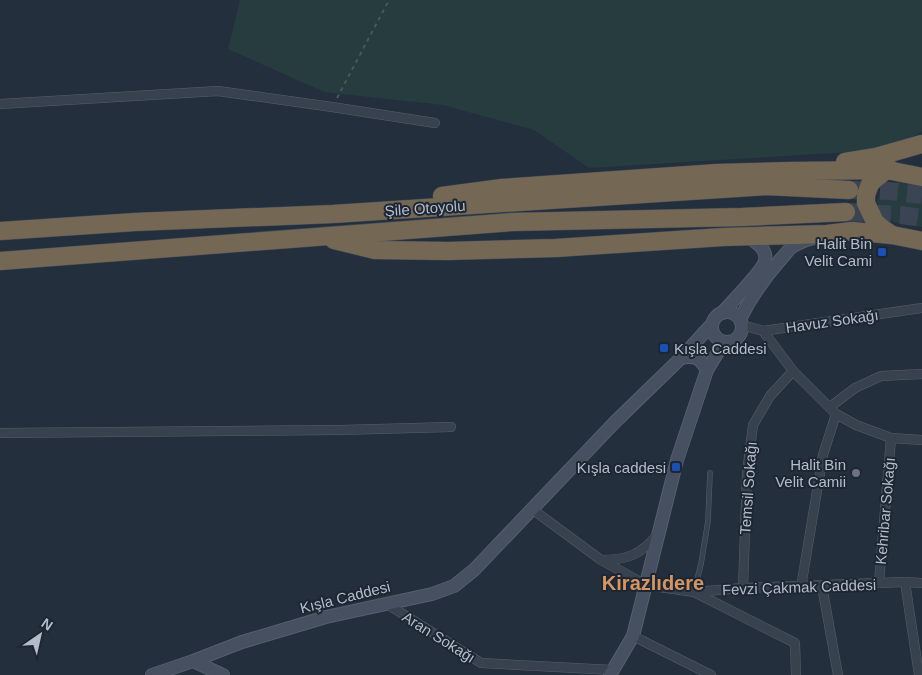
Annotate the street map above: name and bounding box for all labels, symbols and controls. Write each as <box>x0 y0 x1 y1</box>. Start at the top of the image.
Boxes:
street label: Şile Otoyolu <box>384 197 466 219</box>
place label: Halit Bin Velit Cami <box>804 235 872 269</box>
marker: Halit Bin Velit Cami <box>876 246 888 258</box>
street label: Havuz Sokağı <box>785 306 879 336</box>
place label: Kışla Caddesi <box>674 340 767 357</box>
marker: Kışla Caddesi <box>658 342 670 354</box>
street label: Temsil Sokağı <box>736 441 760 535</box>
place label: Halit Bin Velit Camii <box>775 456 846 490</box>
street label: Kehribar Sokağı <box>872 457 898 565</box>
place label: Kışla caddesi <box>577 459 666 476</box>
marker: Kışla caddesi <box>670 461 682 473</box>
marker: Halit Bin Velit Camii <box>850 467 862 479</box>
district label: Kirazlıdere <box>602 572 704 594</box>
street label: Fevzi Çakmak Caddesi <box>722 576 876 598</box>
street label: Kışla Caddesi <box>298 578 392 616</box>
street label: Aran Sokağı <box>399 608 479 666</box>
north arrow <box>15 610 65 660</box>
text: N <box>39 615 56 634</box>

